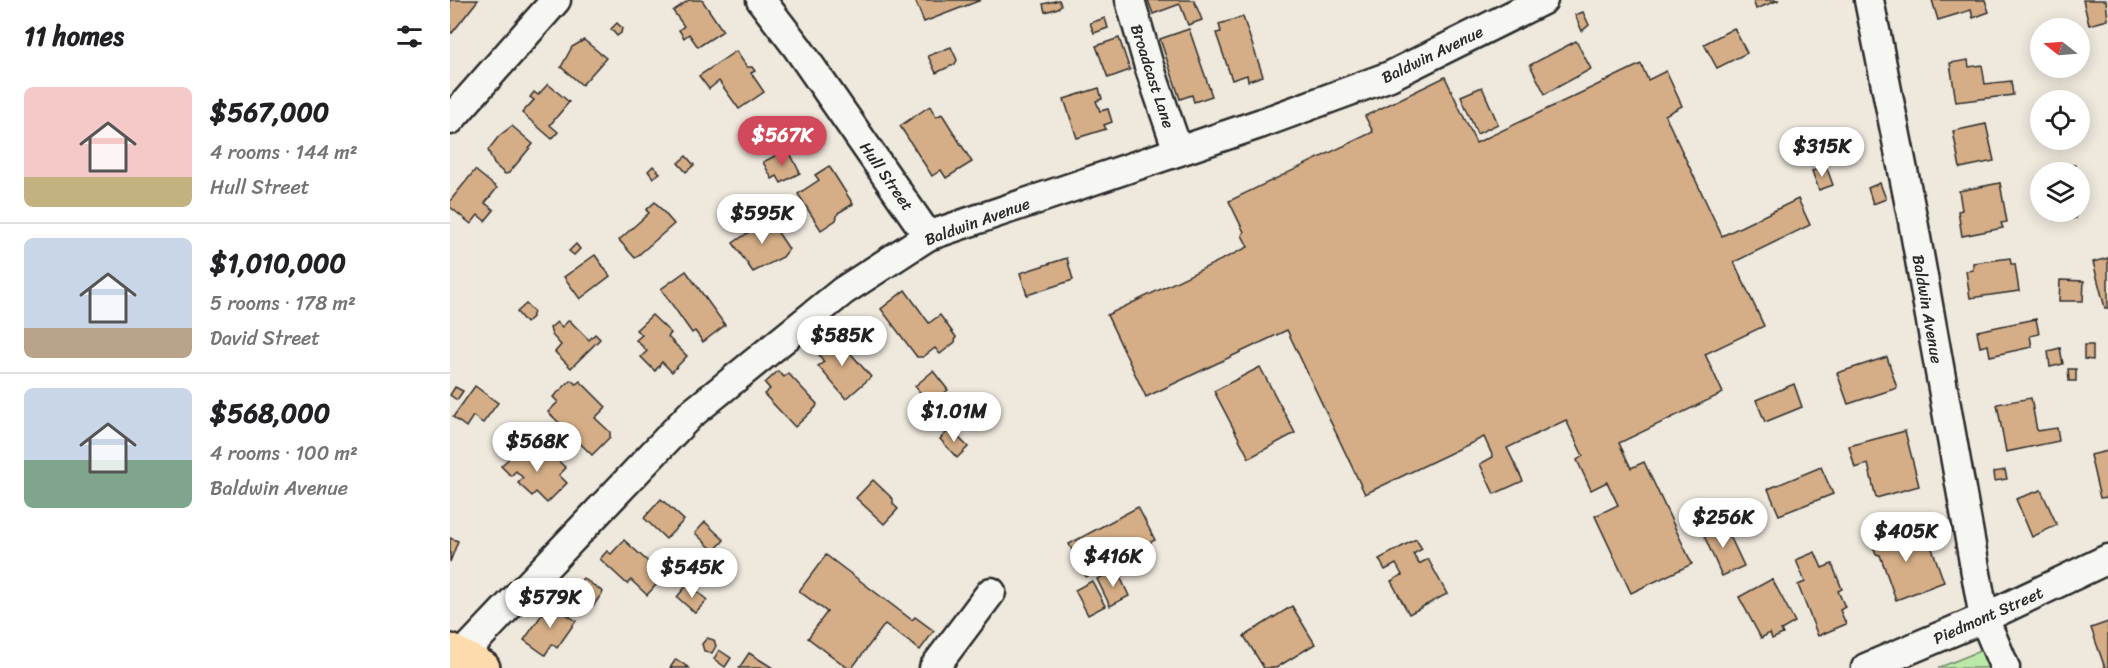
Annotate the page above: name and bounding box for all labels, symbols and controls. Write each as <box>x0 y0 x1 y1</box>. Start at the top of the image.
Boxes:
text: 11 homes <box>24 13 124 59</box>
street label: Baldwin Avenue <box>1376 17 1488 92</box>
north arrow <box>2030 18 2090 78</box>
map controls <box>2030 18 2090 222</box>
icon: filters <box>393 20 426 53</box>
street label: Broadcast Lane <box>1122 20 1183 132</box>
text: $567,000 <box>210 89 329 135</box>
button: locate <box>2030 90 2090 150</box>
icon: home <box>72 111 144 183</box>
pin: $567K <box>740 116 824 167</box>
text: $567K <box>752 118 812 153</box>
pin: $315K <box>1780 127 1864 178</box>
text: $315K <box>1793 129 1851 164</box>
text: 4 rooms · 144 m² <box>210 135 358 170</box>
street label: Hull Street <box>852 135 921 217</box>
button: layers <box>2030 162 2090 222</box>
text: Hull Street <box>210 170 310 205</box>
street label: Baldwin Avenue <box>920 189 1034 254</box>
pin: $595K <box>720 194 804 245</box>
text: $595K <box>731 196 793 231</box>
text: $1,010,000 <box>210 240 346 286</box>
street label: Baldwin Avenue <box>1904 252 1951 366</box>
icon: home <box>72 262 144 334</box>
text: 5 rooms · 178 m² <box>210 286 356 321</box>
pin: $585K <box>800 316 884 367</box>
text: $585K <box>811 318 873 353</box>
text: David Street <box>210 321 320 356</box>
text: $568,000 <box>210 390 330 436</box>
pin: $1.01M <box>905 392 1003 443</box>
text: $1.01M <box>921 394 987 429</box>
icon: home <box>72 412 144 484</box>
pin: $568K <box>495 422 579 473</box>
text: $568K <box>506 424 568 459</box>
text: 4 rooms · 100 m² <box>210 436 358 471</box>
text: Baldwin Avenue <box>210 471 348 506</box>
pin: $256K <box>1681 498 1765 549</box>
text: $256K <box>1693 500 1753 535</box>
pin: $405K <box>1864 512 1948 563</box>
text: $405K <box>1875 514 1937 549</box>
pin: $416K <box>1071 537 1155 588</box>
text: $416K <box>1084 539 1142 574</box>
pin: $545K <box>650 548 734 599</box>
text: $545K <box>661 550 723 585</box>
pin: $579K <box>508 578 592 629</box>
street label: Piedmont Street <box>1928 578 2048 653</box>
text: $579K <box>519 580 581 615</box>

